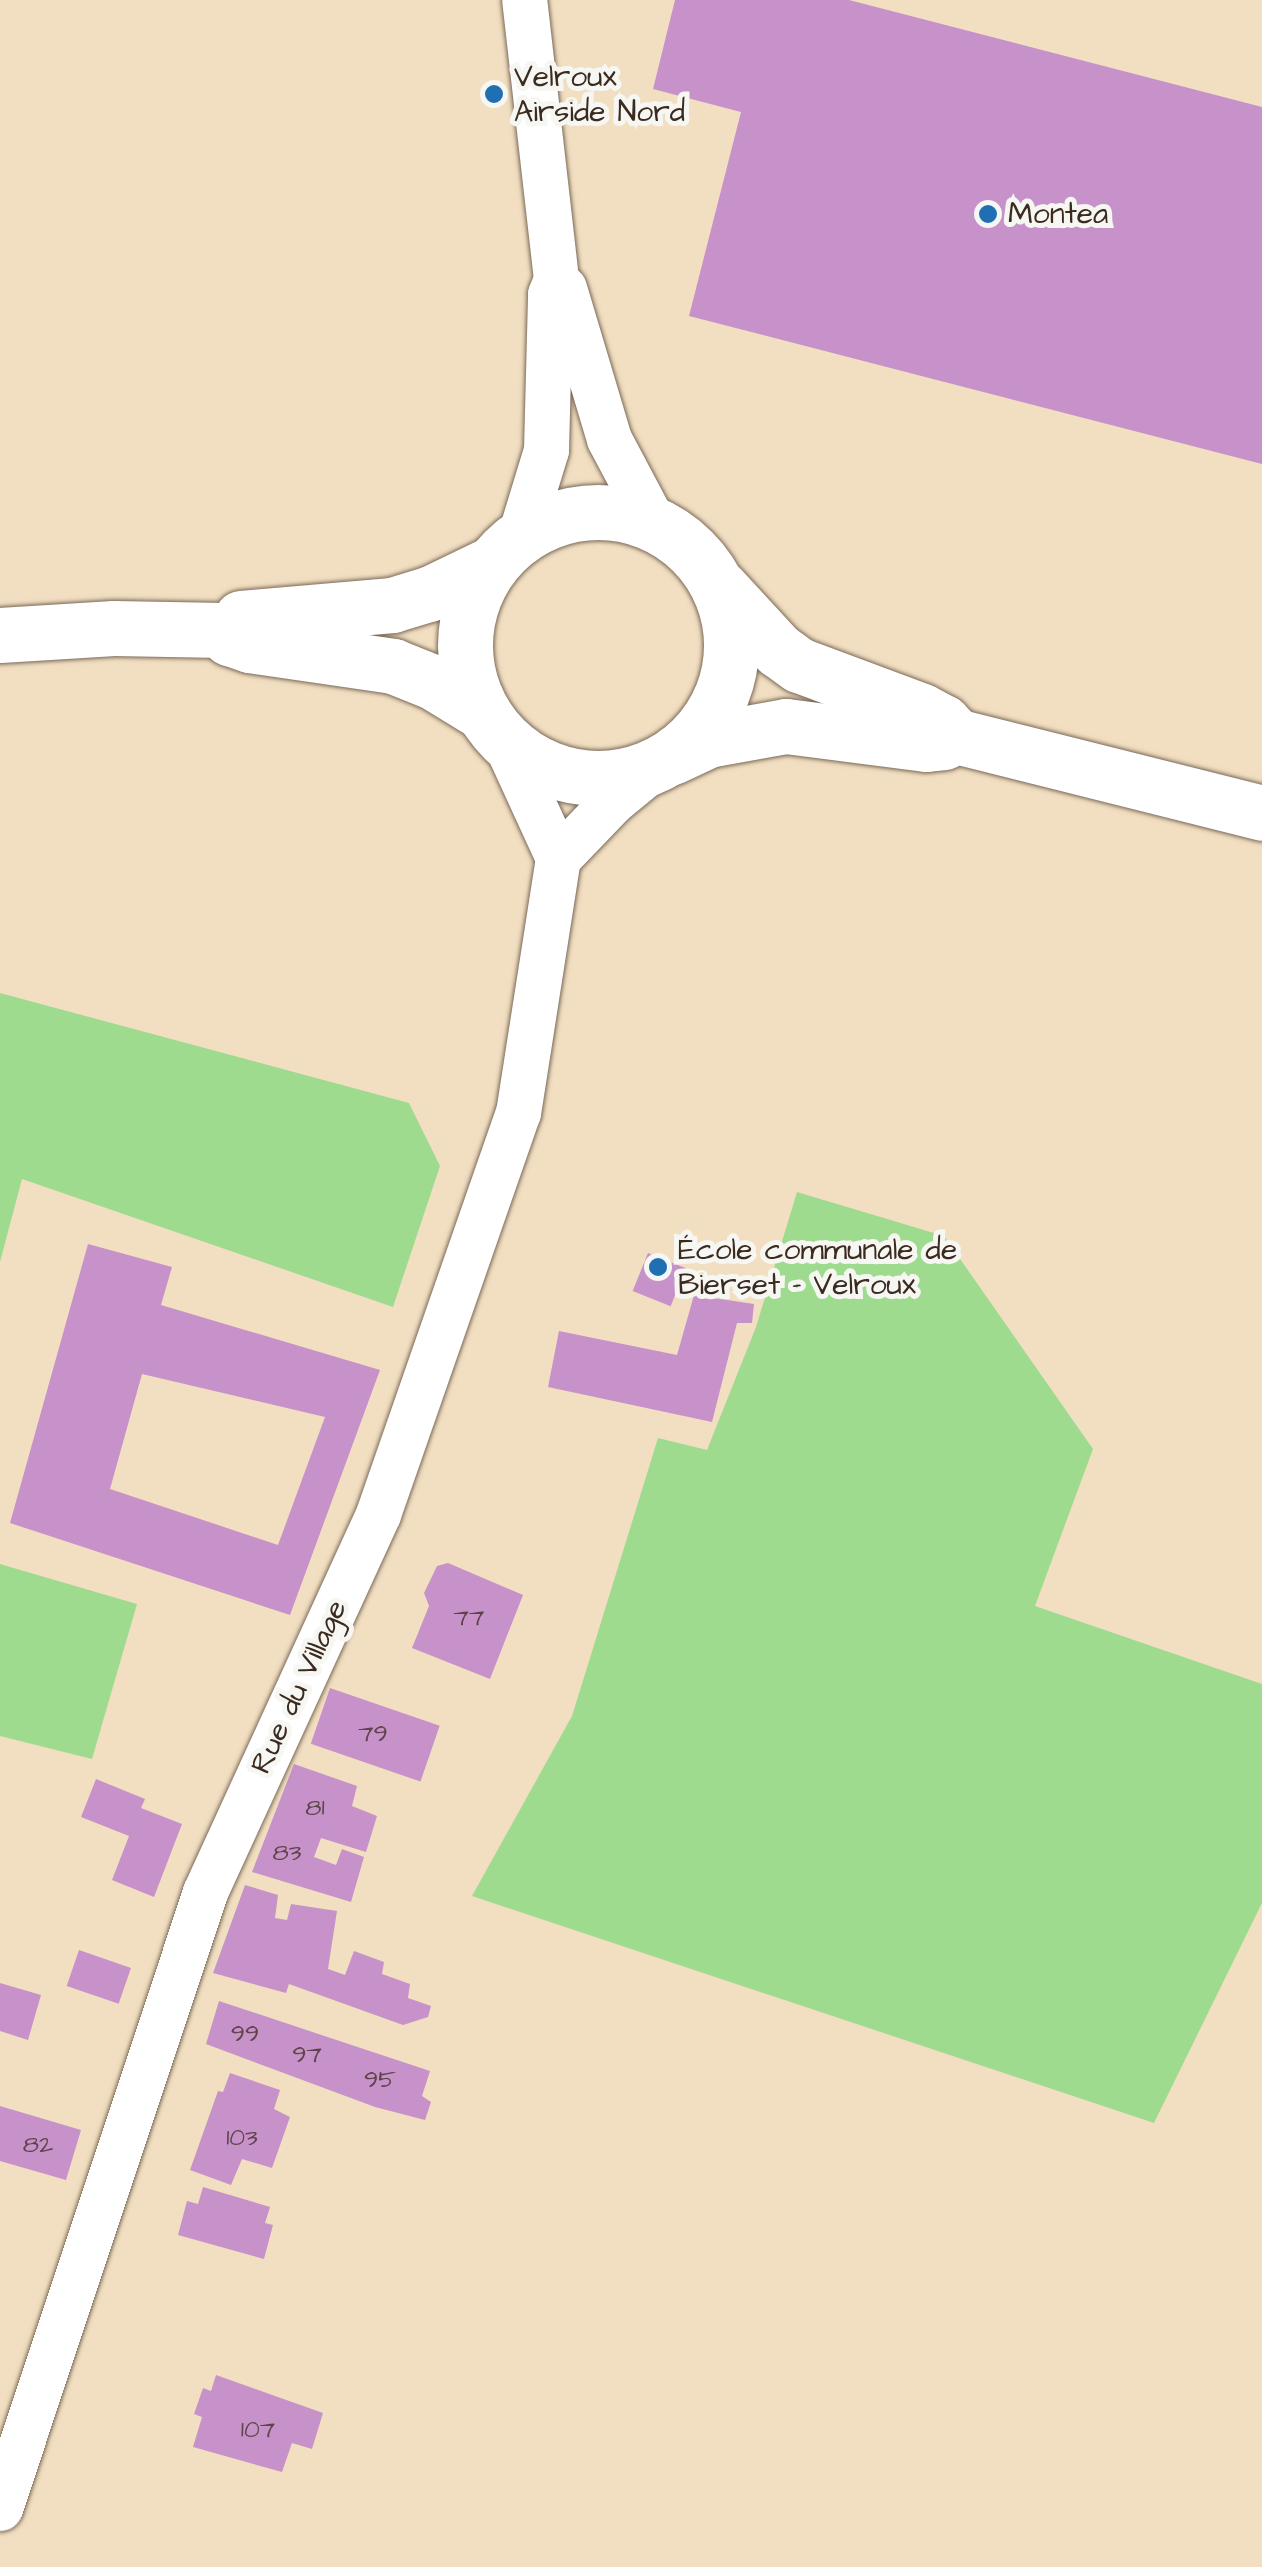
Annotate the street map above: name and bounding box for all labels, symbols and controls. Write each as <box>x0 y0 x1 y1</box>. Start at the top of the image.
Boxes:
place label: Velroux Airside Nord <box>514 59 685 130</box>
marker: Velroux Airside Nord <box>483 83 505 105</box>
place label: Montea <box>1008 196 1108 232</box>
marker: Montea <box>977 203 999 225</box>
place label: École communale de Bierset - Velroux <box>678 1232 957 1302</box>
marker: École communale de Bierset - Velroux <box>647 1256 669 1278</box>
street label: Rue du Village <box>243 1595 355 1779</box>
house number: 77 <box>454 1603 484 1633</box>
house number: 79 <box>358 1719 388 1749</box>
house number: 81 <box>305 1793 325 1823</box>
house number: 83 <box>273 1838 301 1868</box>
house number: 99 <box>231 2019 259 2049</box>
house number: 97 <box>292 2040 322 2070</box>
house number: 95 <box>364 2065 396 2095</box>
house number: 103 <box>226 2123 258 2153</box>
house number: 82 <box>23 2130 53 2160</box>
house number: 107 <box>241 2415 275 2445</box>

